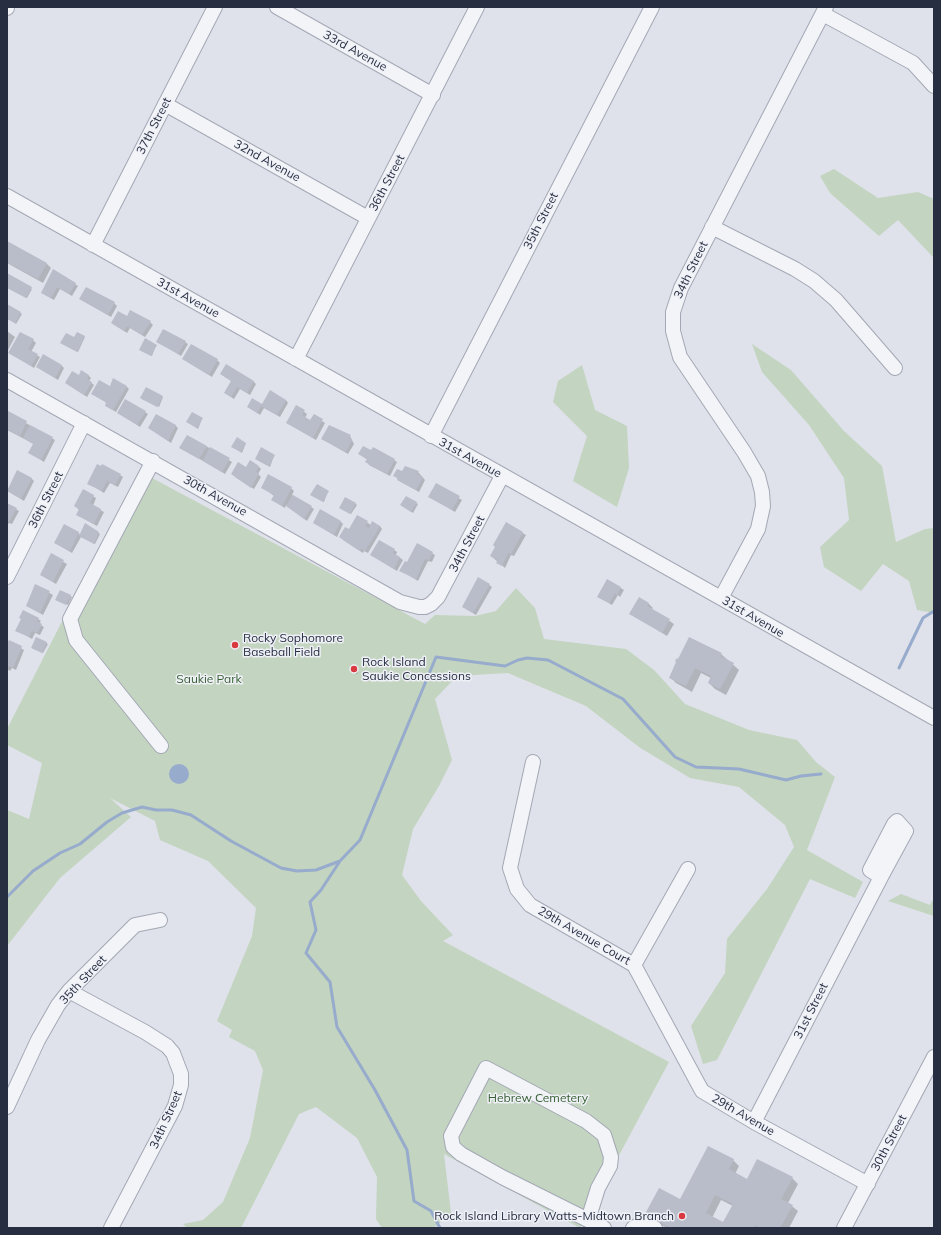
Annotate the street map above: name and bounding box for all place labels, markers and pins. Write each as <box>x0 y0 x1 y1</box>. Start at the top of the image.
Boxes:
place label: Rocky Sophomore Baseball Field <box>243 631 343 659</box>
marker: Rocky Sophomore Baseball Field <box>230 640 240 650</box>
place label: Rock Island Saukie Concessions <box>362 655 471 683</box>
marker: Rock Island Saukie Concessions <box>349 664 359 674</box>
place label: Rock Island Library Watts-Midtown Branch <box>434 1209 674 1223</box>
marker: Rock Island Library Watts-Midtown Branch <box>677 1211 687 1221</box>

